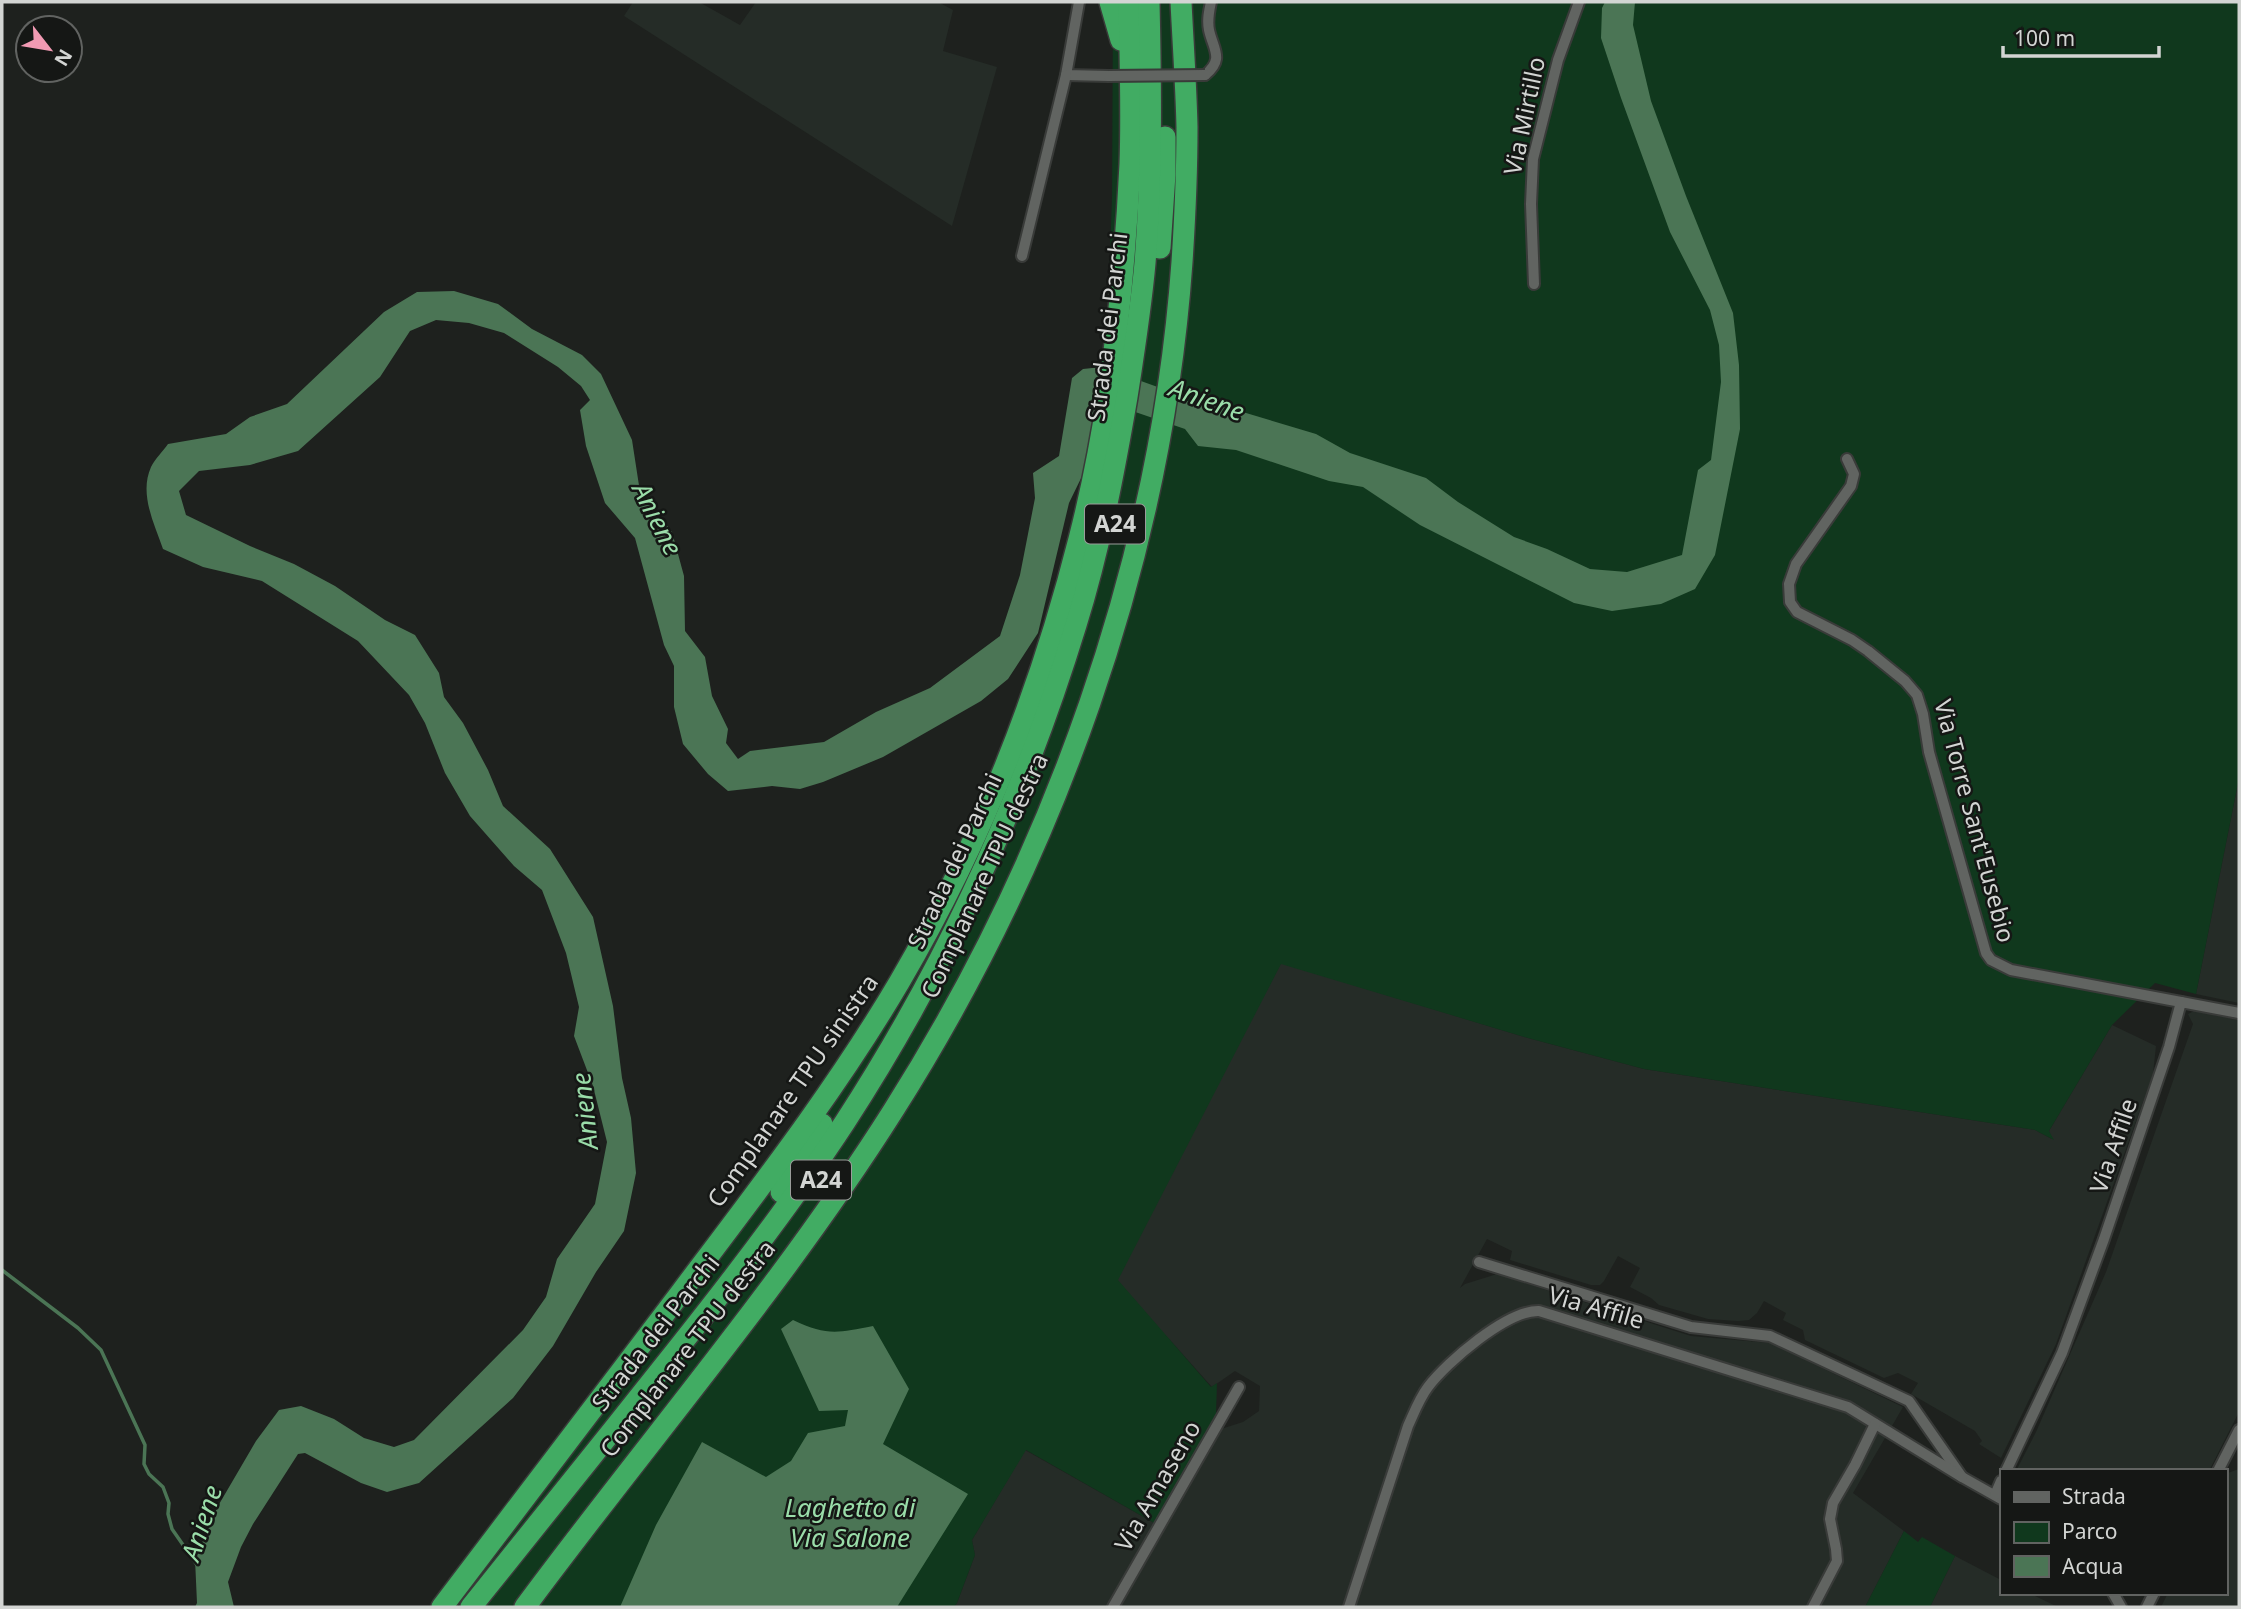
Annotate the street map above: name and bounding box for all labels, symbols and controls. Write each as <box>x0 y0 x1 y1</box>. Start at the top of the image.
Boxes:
north arrow <box>14 14 84 84</box>
scale bar <box>2003 14 2159 58</box>
text: 100 m <box>2014 24 2075 52</box>
text: N <box>48 44 79 71</box>
street label: Via Mirtillo <box>1495 54 1552 178</box>
street label: Strada dei Parchi <box>1079 231 1134 423</box>
water label: Aniene <box>1163 368 1250 429</box>
water label: Aniene <box>623 474 692 561</box>
road number: A24 <box>1085 504 1145 544</box>
street label: Via Torre Sant'Eusebio <box>1927 695 2024 946</box>
street label: Complanare TPU destra <box>912 747 1055 1003</box>
street label: Strada dei Parchi <box>899 767 1009 953</box>
street label: Complanare TPU sinistra <box>699 967 885 1213</box>
water label: Aniene <box>562 1071 606 1153</box>
street label: Via Affile <box>2081 1094 2144 1197</box>
road number: A24 <box>791 1161 851 1200</box>
street label: Complanare TPU destra <box>592 1233 782 1463</box>
street label: Strada dei Parchi <box>583 1247 726 1417</box>
street label: Via Affile <box>1545 1277 1648 1336</box>
street label: Via Amaseno <box>1106 1414 1207 1557</box>
legend <box>2000 1469 2227 1595</box>
water label: Aniene <box>171 1480 230 1567</box>
text: Strada <box>2062 1482 2126 1510</box>
water label: Laghetto di Via Salone <box>785 1489 917 1555</box>
text: Parco <box>2062 1517 2118 1545</box>
text: Acqua <box>2062 1552 2123 1580</box>

